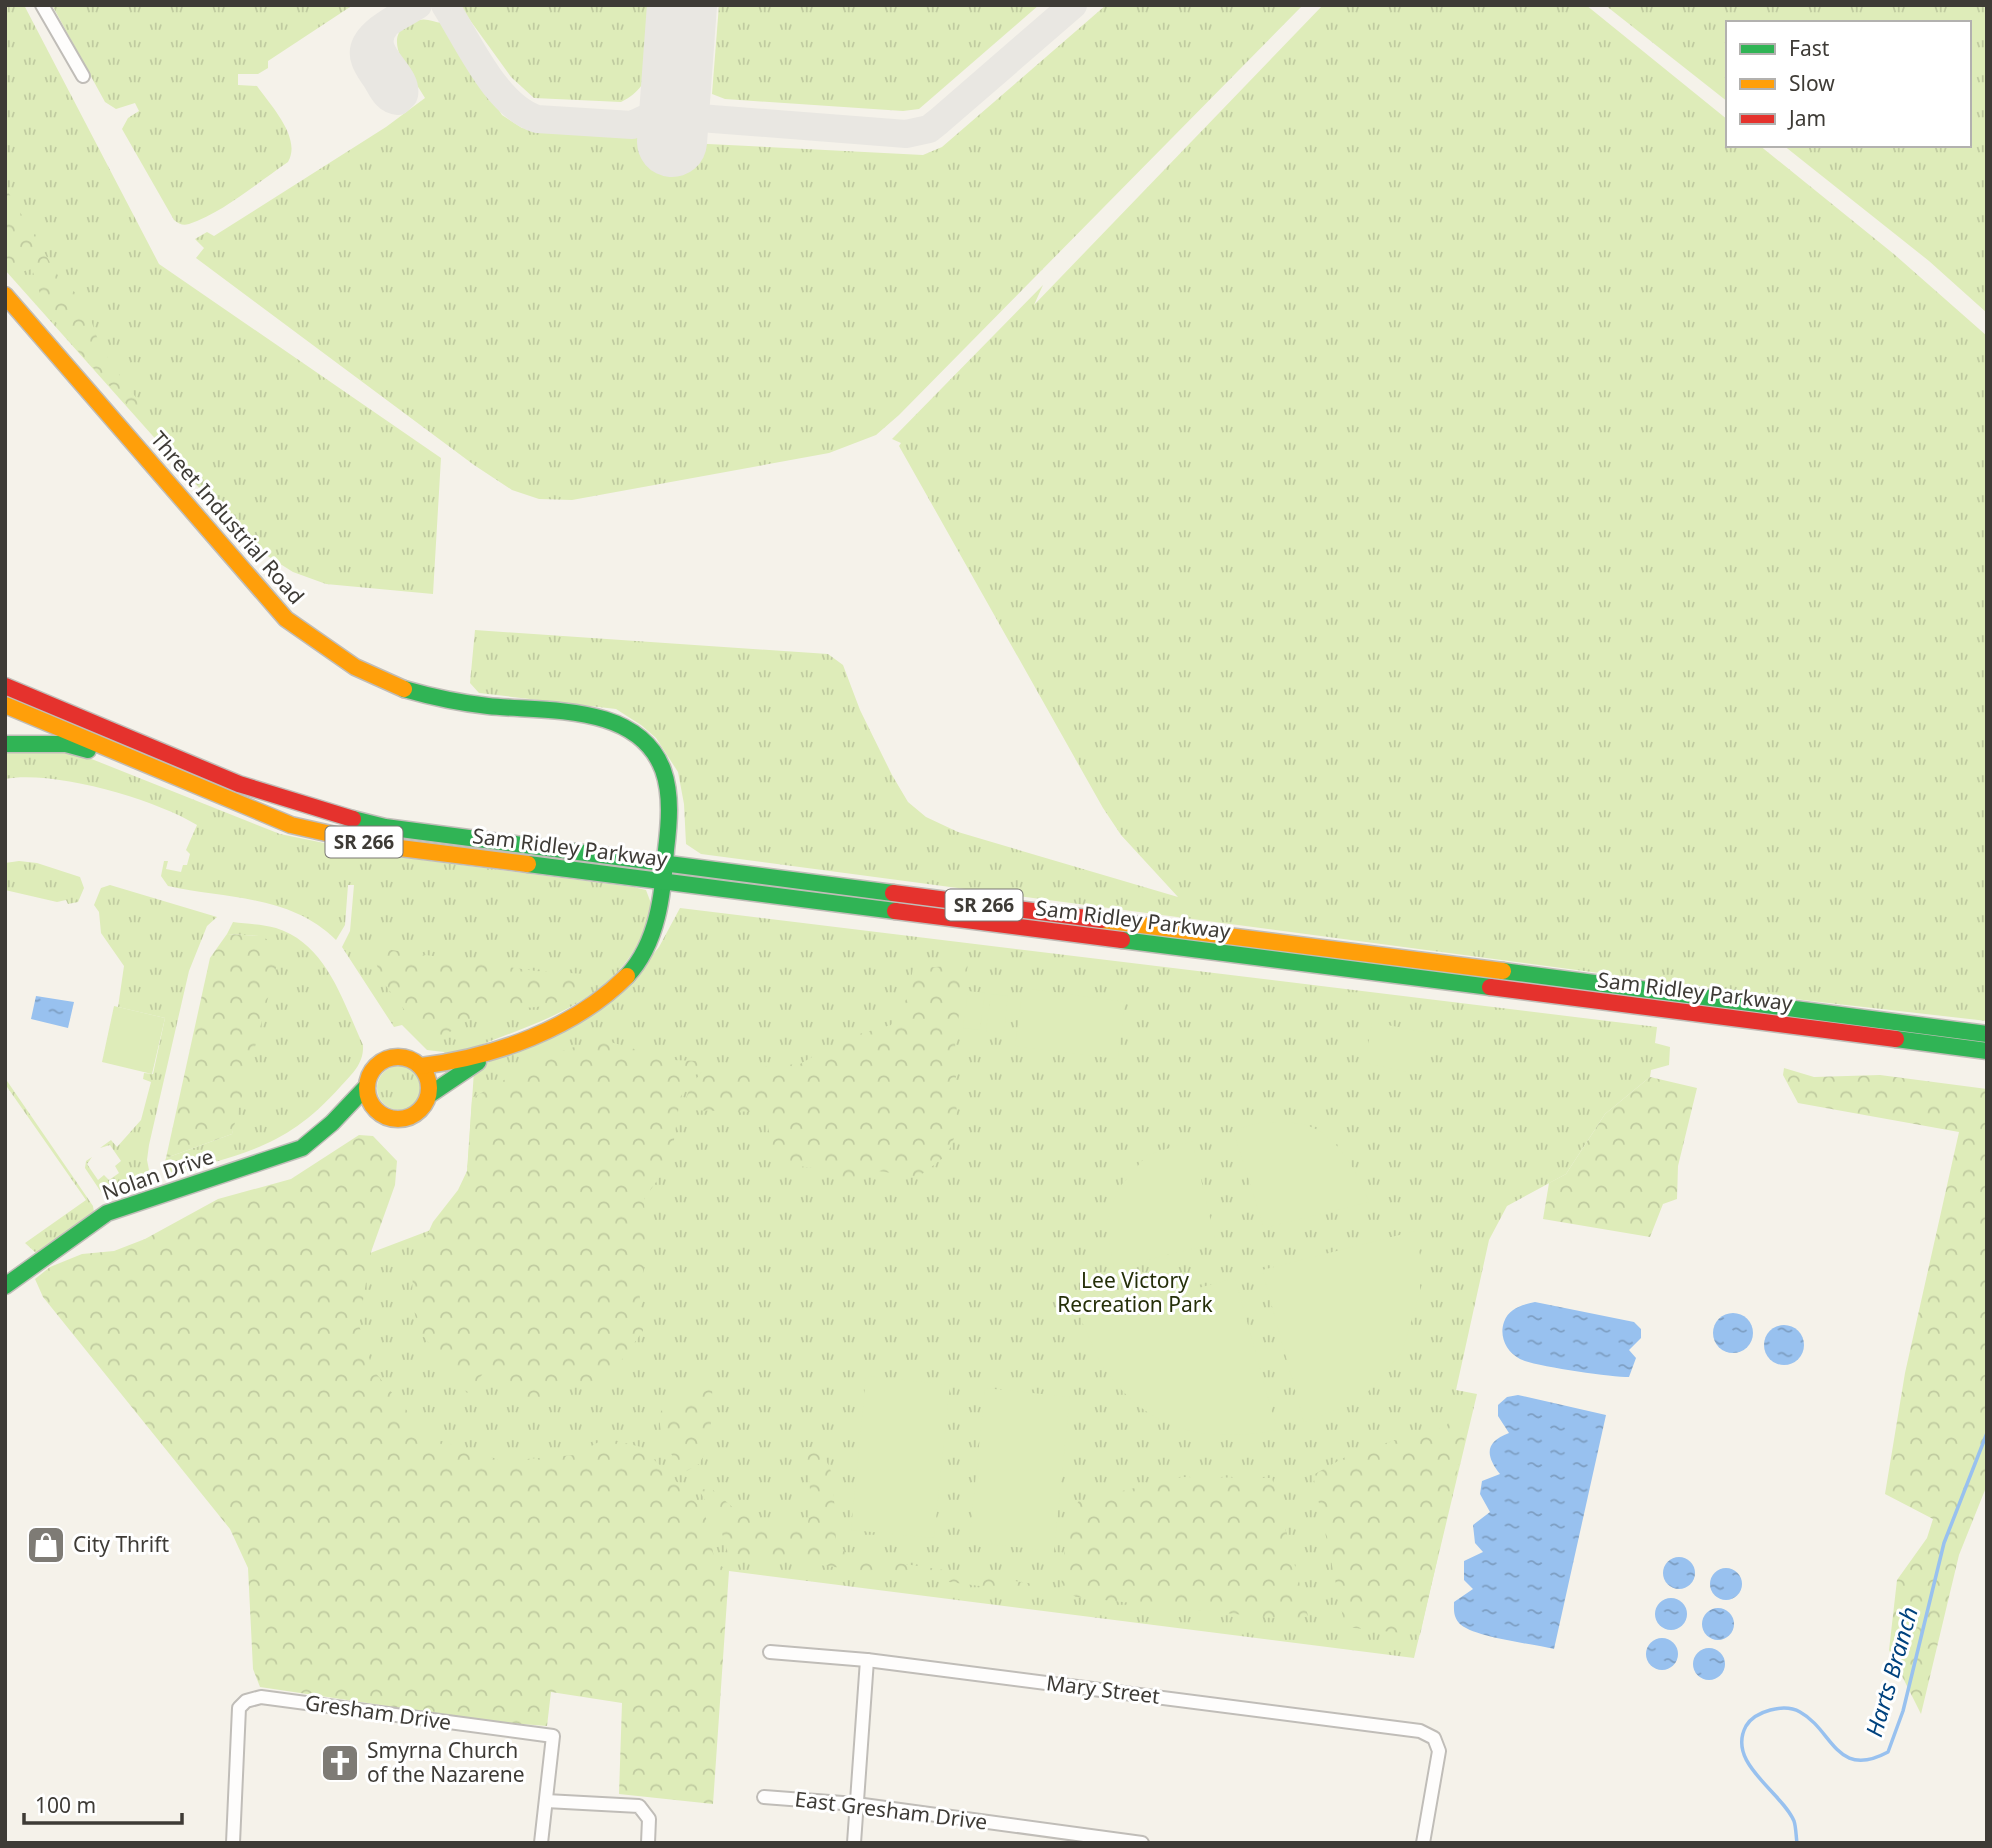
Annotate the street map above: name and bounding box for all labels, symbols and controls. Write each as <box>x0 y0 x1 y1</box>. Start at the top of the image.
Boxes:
legend <box>1726 21 1971 147</box>
text: Fast <box>1789 34 1830 62</box>
text: Slow <box>1789 69 1835 97</box>
text: Jam <box>1787 104 1826 132</box>
street label: Threet Industrial Road <box>145 425 311 610</box>
street label: Sam Ridley Parkway <box>471 821 669 873</box>
road number: SR 266 <box>326 827 402 858</box>
road number: SR 266 <box>946 890 1023 920</box>
street label: Sam Ridley Parkway <box>1034 893 1232 945</box>
street label: Sam Ridley Parkway <box>1596 965 1794 1017</box>
street label: Nolan Drive <box>98 1142 217 1206</box>
park label: Lee Victory Recreation Park <box>1057 1266 1213 1318</box>
shop icon: City Thrift <box>25 1524 67 1566</box>
place label: City Thrift <box>73 1530 169 1558</box>
water label: Harts Branch <box>1857 1603 1925 1741</box>
street label: Mary Street <box>1045 1668 1162 1710</box>
street label: Gresham Drive <box>303 1688 453 1736</box>
place label: Smyrna Church of the Nazarene <box>367 1736 525 1788</box>
church icon: Smyrna Church of the Nazarene <box>319 1742 361 1784</box>
scale bar <box>24 1782 182 1826</box>
street label: East Gresham Drive <box>793 1784 989 1836</box>
text: 100 m <box>35 1791 96 1819</box>

